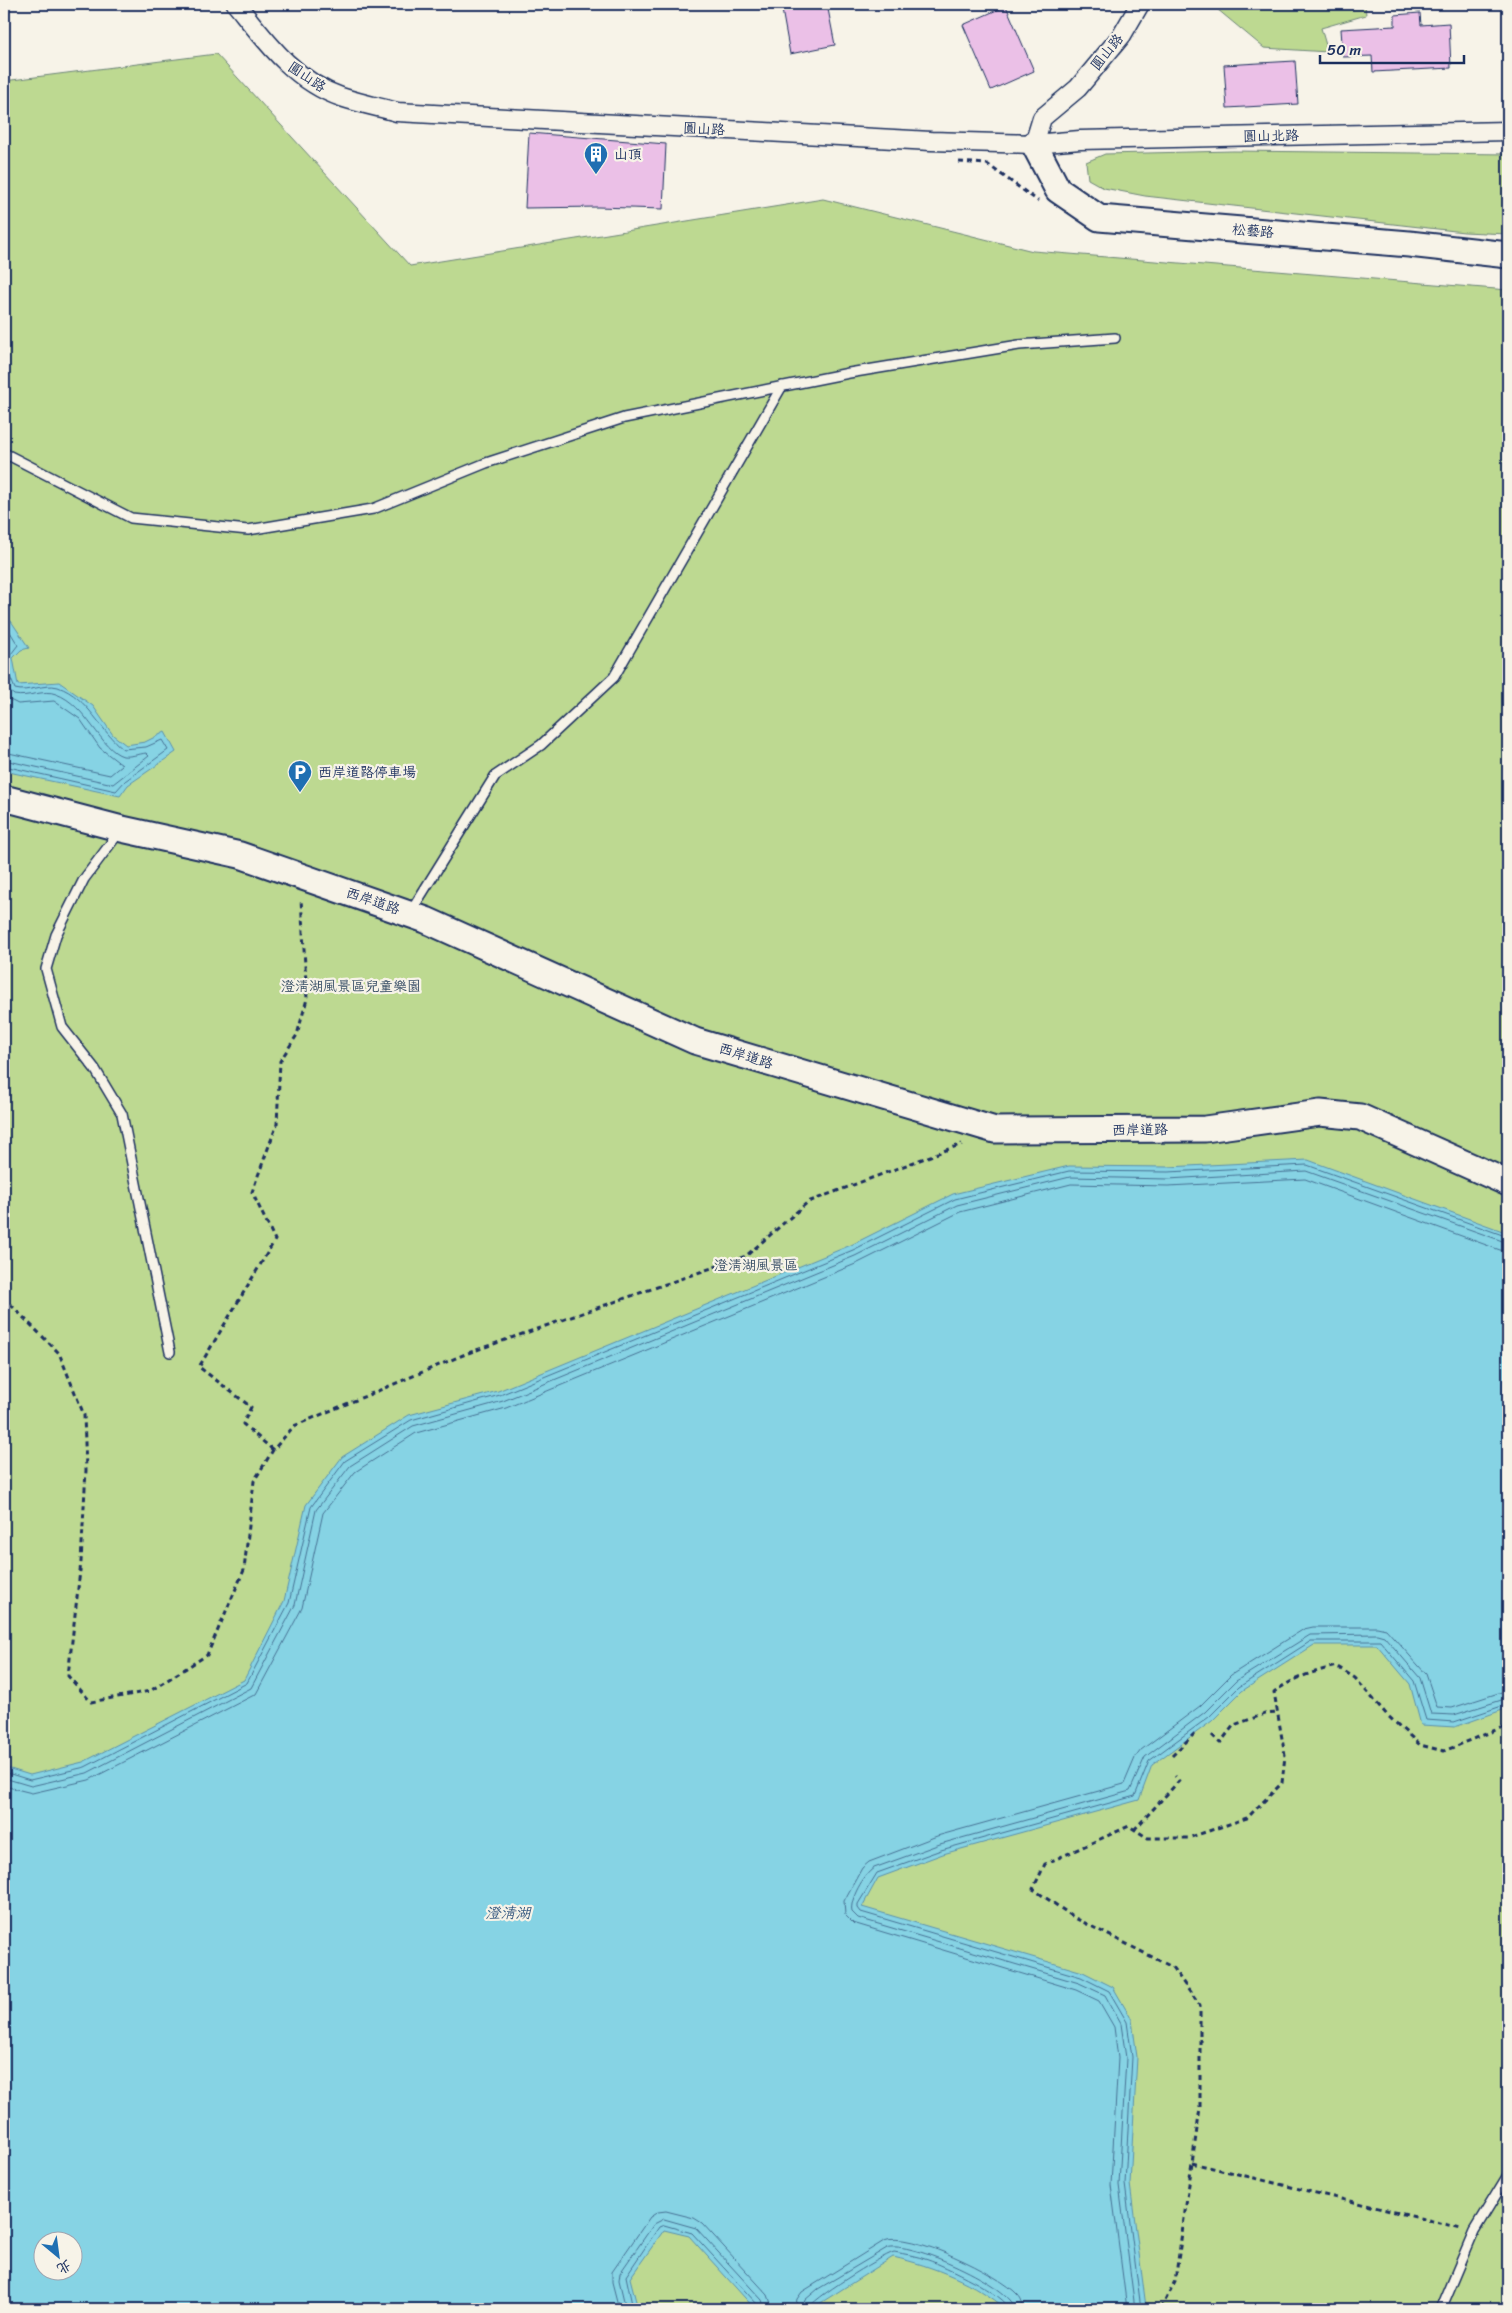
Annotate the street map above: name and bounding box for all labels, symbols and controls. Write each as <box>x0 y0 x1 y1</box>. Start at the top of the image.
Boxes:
street label: 圓山路 <box>1084 28 1130 76</box>
scale bar <box>1320 32 1463 64</box>
text: 50 m <box>1327 37 1362 63</box>
street label: 圓山路 <box>283 55 331 99</box>
street label: 圓山路 <box>682 115 726 143</box>
street label: 圓山北路 <box>1243 123 1299 149</box>
building icon: 山頂 <box>583 141 609 175</box>
place label: 山頂 <box>614 142 642 167</box>
street label: 松藝路 <box>1231 217 1275 245</box>
parking icon: 西岸道路停車場 <box>287 759 313 793</box>
place label: 西岸道路停車場 <box>318 760 416 785</box>
street label: 西岸道路 <box>342 880 404 922</box>
park label: 澄清湖風景區兒童樂園 <box>281 974 421 999</box>
street label: 西岸道路 <box>716 1036 776 1076</box>
street label: 西岸道路 <box>1112 1117 1168 1143</box>
park label: 澄清湖風景區 <box>714 1253 798 1278</box>
water label: 澄清湖 <box>485 1900 532 1926</box>
north arrow <box>32 2230 82 2280</box>
text: 北 <box>52 2253 76 2281</box>

